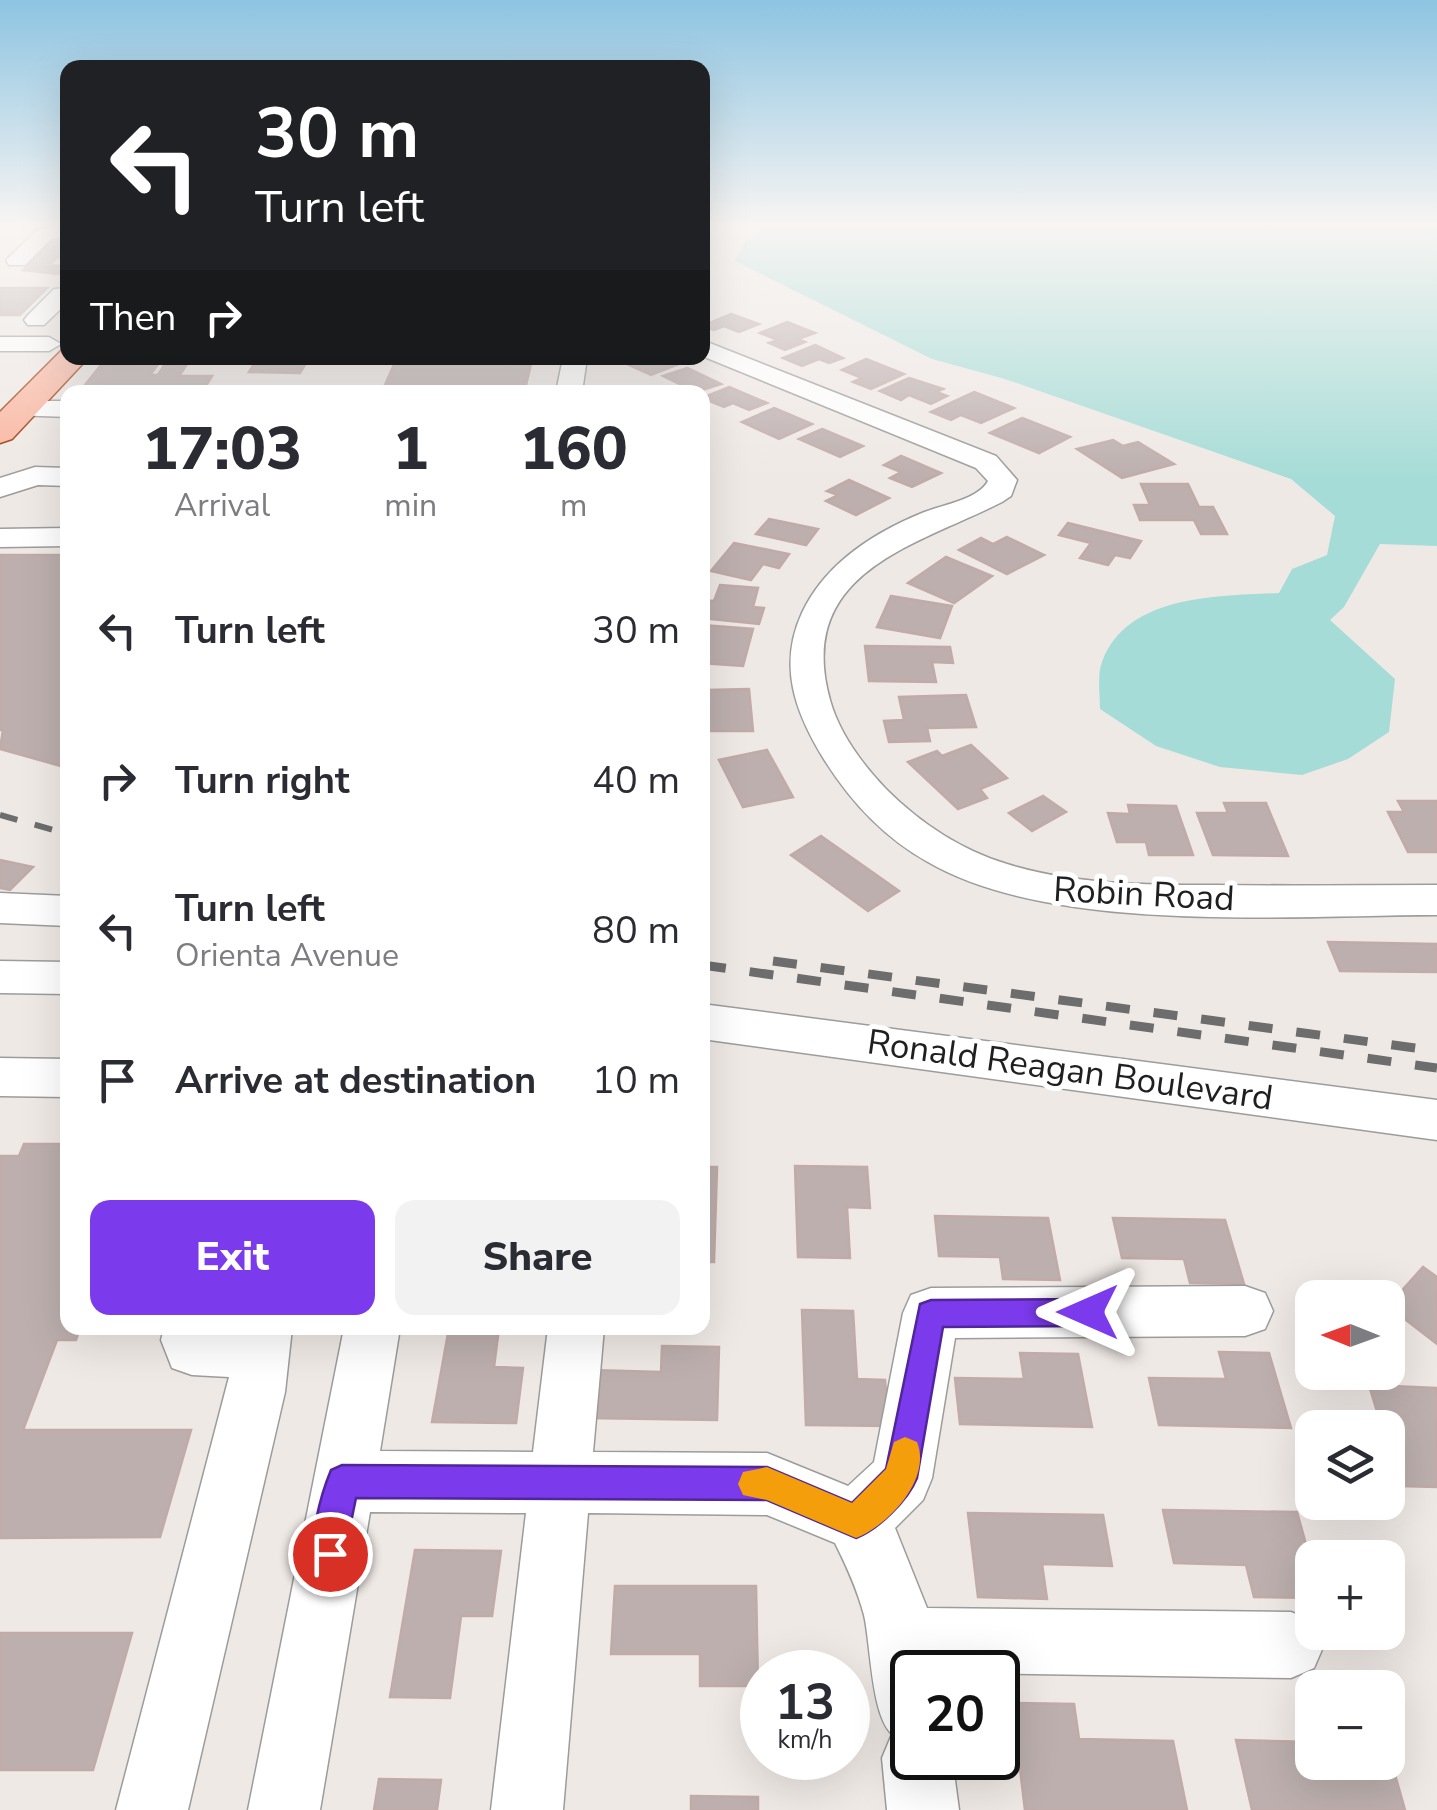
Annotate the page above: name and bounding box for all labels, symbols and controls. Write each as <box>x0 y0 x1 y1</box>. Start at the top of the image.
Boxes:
text: 30 m <box>255 86 419 182</box>
icon: left <box>90 100 220 230</box>
text: Turn left <box>255 177 424 238</box>
icon: right <box>196 290 251 345</box>
text: Then <box>90 292 176 343</box>
text: 17:03 <box>142 408 302 490</box>
text: 1 <box>393 408 429 490</box>
text: 160 <box>520 408 628 490</box>
text: Arrival <box>174 484 270 527</box>
text: min <box>384 484 437 527</box>
text: m <box>560 484 587 527</box>
icon: left <box>90 603 145 658</box>
text: Turn left <box>175 605 325 656</box>
text: 30 m <box>592 605 680 656</box>
icon: right <box>90 753 145 808</box>
text: Turn right <box>175 755 350 806</box>
text: 40 m <box>592 755 680 806</box>
street label: Robin Road <box>1052 866 1236 922</box>
text: Turn left <box>175 883 325 934</box>
icon: left <box>90 903 145 958</box>
text: 80 m <box>592 905 680 956</box>
text: Orienta Avenue <box>175 934 399 977</box>
street label: Ronald Reagan Boulevard <box>864 1018 1276 1122</box>
icon: arrive <box>90 1053 145 1108</box>
text: Arrive at destination <box>175 1055 536 1106</box>
text: 10 m <box>592 1055 680 1106</box>
button: Exit <box>90 1200 375 1315</box>
button: Share <box>395 1200 680 1315</box>
position arrow <box>1036 1260 1140 1364</box>
north arrow <box>1295 1280 1405 1390</box>
map controls <box>1295 1280 1405 1780</box>
button: layers <box>1295 1410 1405 1520</box>
pin <box>288 1512 373 1597</box>
icon: arrive <box>303 1527 358 1582</box>
button: + <box>1295 1540 1405 1650</box>
speed limit sign: 20 <box>890 1650 1020 1780</box>
text: 13 <box>775 1668 835 1737</box>
button: − <box>1295 1670 1405 1780</box>
text: km/h <box>777 1723 833 1757</box>

